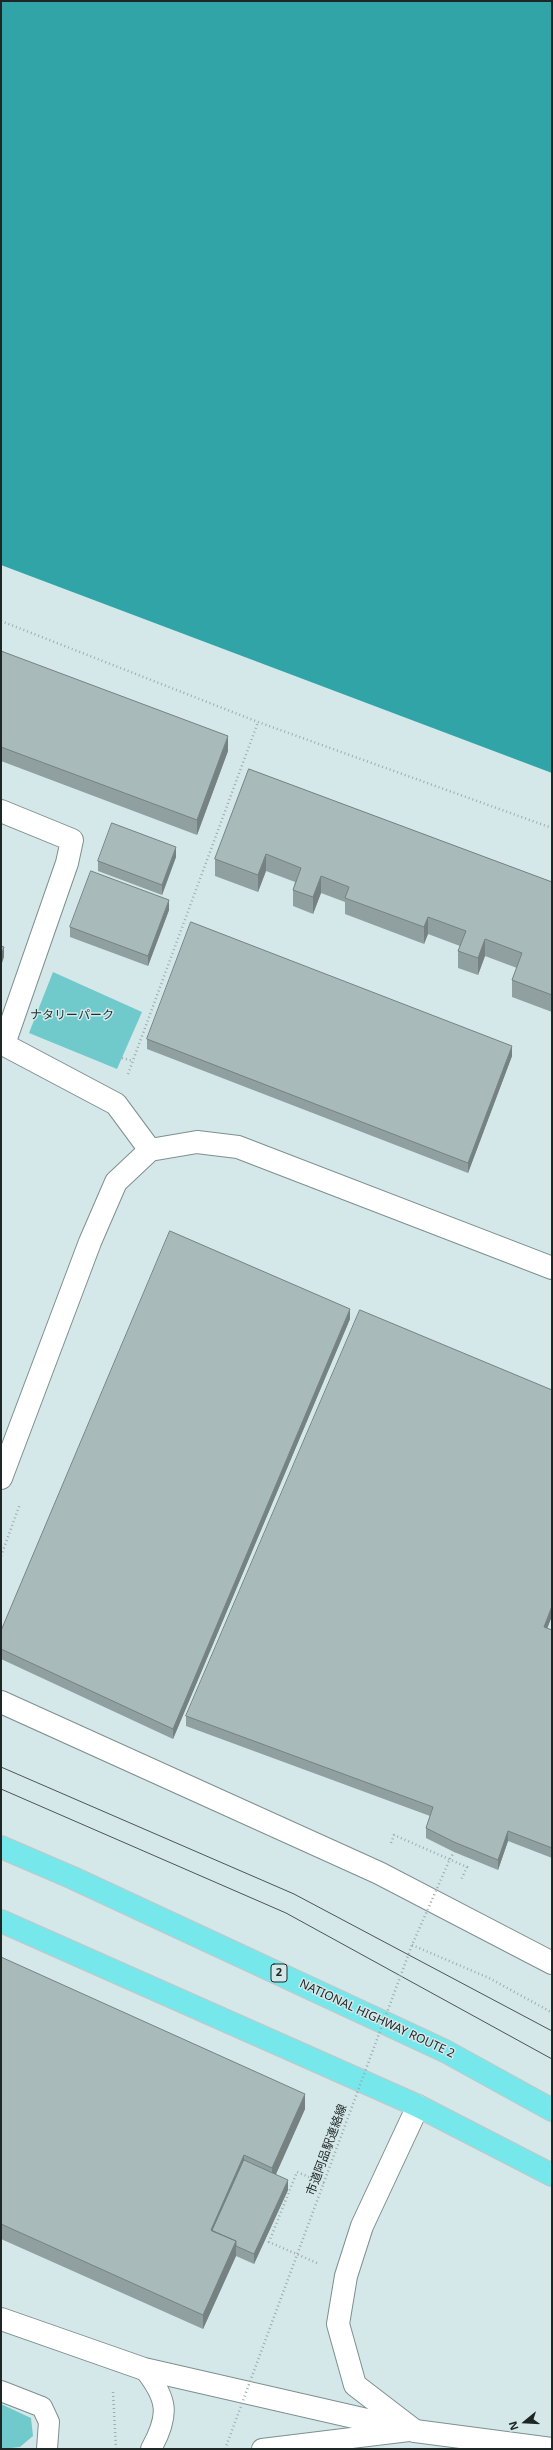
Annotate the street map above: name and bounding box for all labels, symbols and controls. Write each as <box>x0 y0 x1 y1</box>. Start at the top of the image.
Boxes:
park label: ナタリーパーク <box>30 1009 114 1023</box>
road number: 2 <box>271 1964 287 1982</box>
street label: NATIONAL HIGHWAY ROUTE 2 <box>297 1977 457 2061</box>
street label: 市道阿品駅連絡線 <box>304 2102 350 2198</box>
north arrow <box>505 2402 545 2442</box>
text: N <box>505 2419 522 2432</box>

